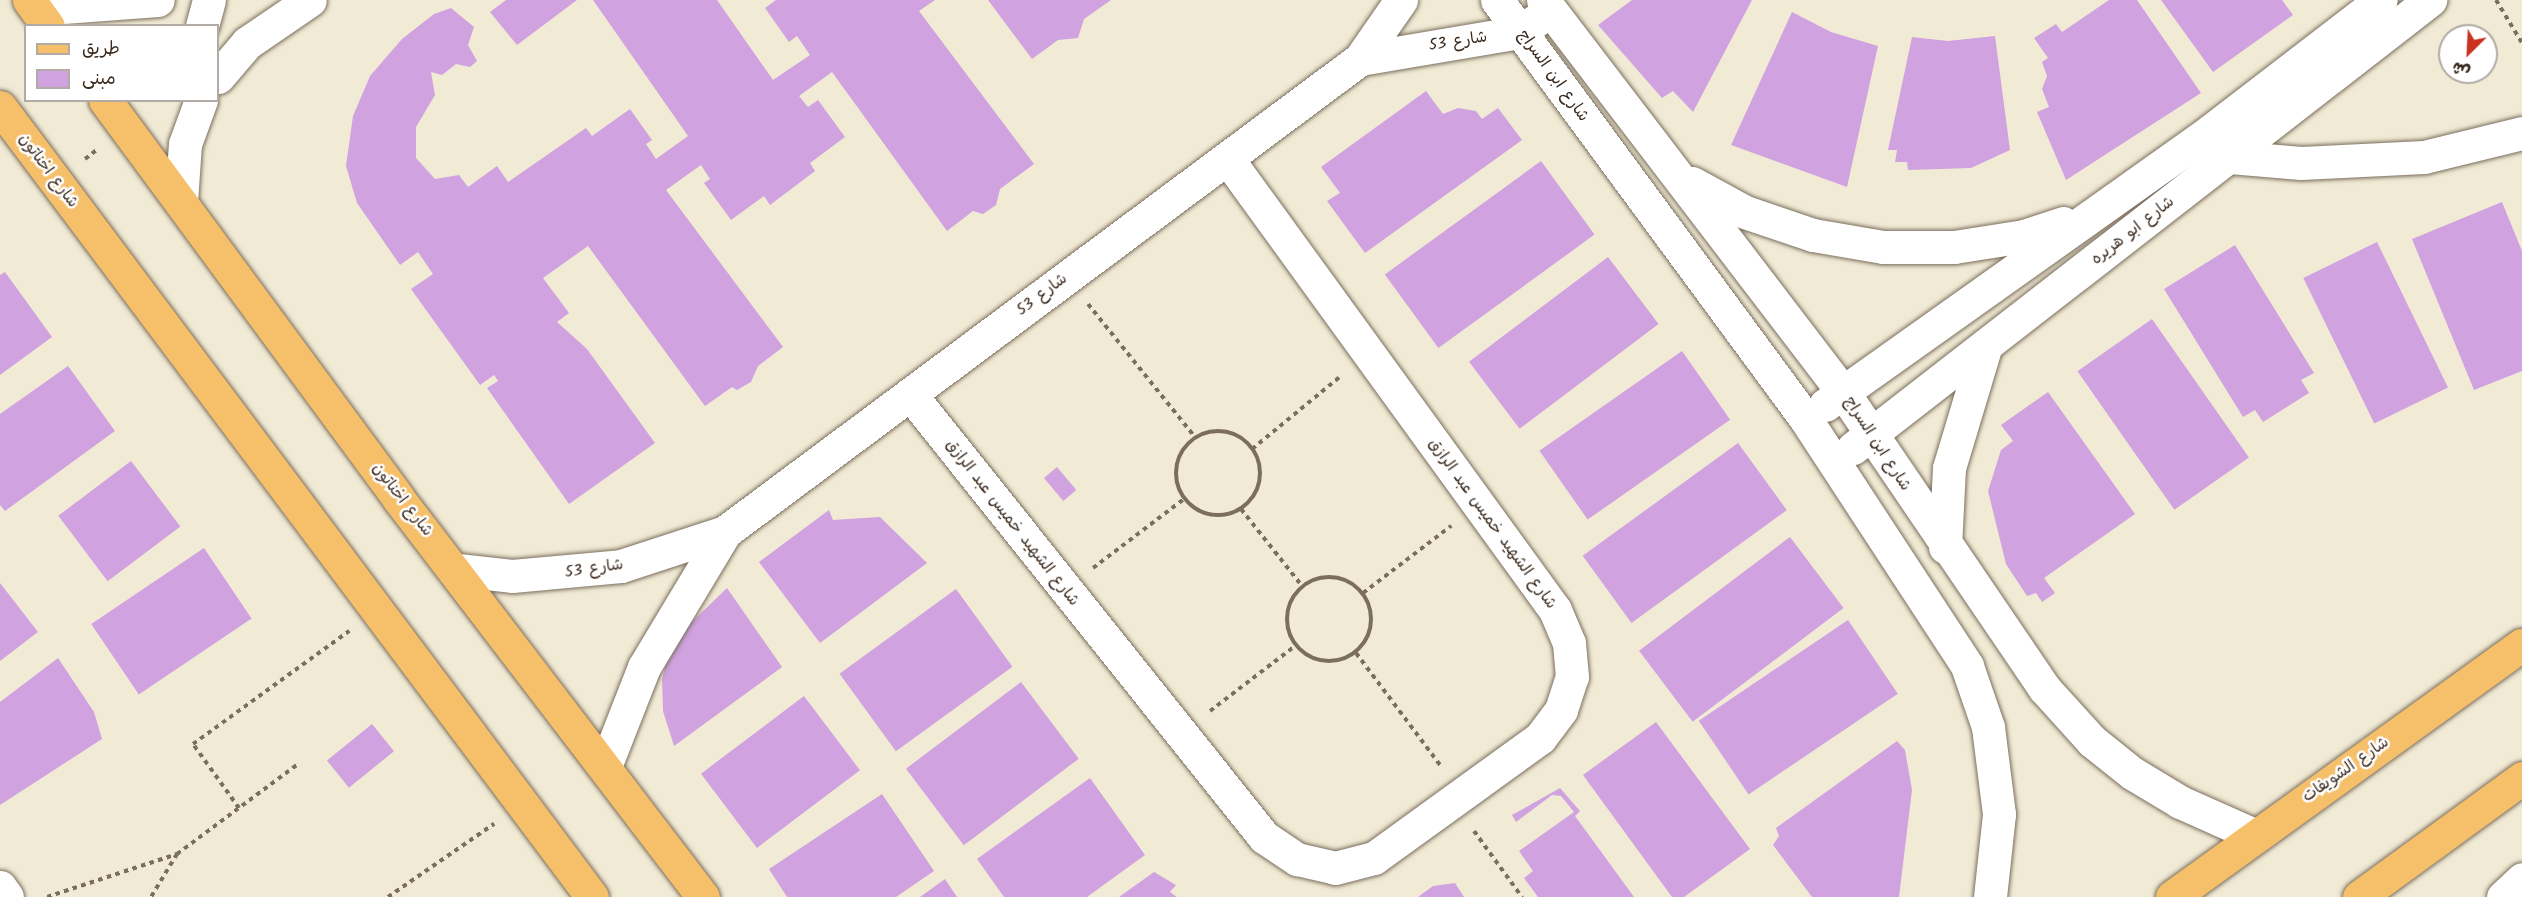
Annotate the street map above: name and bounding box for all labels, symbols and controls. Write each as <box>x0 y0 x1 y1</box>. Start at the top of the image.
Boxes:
legend <box>24 24 219 102</box>
north arrow <box>2438 24 2498 84</box>
street label: شارع ابن السراج <box>1513 26 1593 126</box>
street label: شارع 53 <box>1427 28 1489 56</box>
text: طريق <box>82 35 120 64</box>
text: ش <box>2448 54 2474 84</box>
text: مبنى <box>82 65 116 94</box>
street label: شارع اخناتون <box>14 130 82 212</box>
street label: شارع ابو هريره <box>2088 193 2178 269</box>
street label: شارع 53 <box>1013 270 1071 320</box>
street label: شارع ابن السراج <box>1839 393 1915 495</box>
street label: شارع الشهيد خميس عبد الرازق <box>1424 435 1560 613</box>
street label: شارع الشهيد خميس عبد الرازق <box>941 436 1083 610</box>
street label: شارع اخناتون <box>367 460 437 540</box>
street label: شارع 53 <box>564 555 624 583</box>
street label: شارع الشويفات <box>2299 733 2393 807</box>

